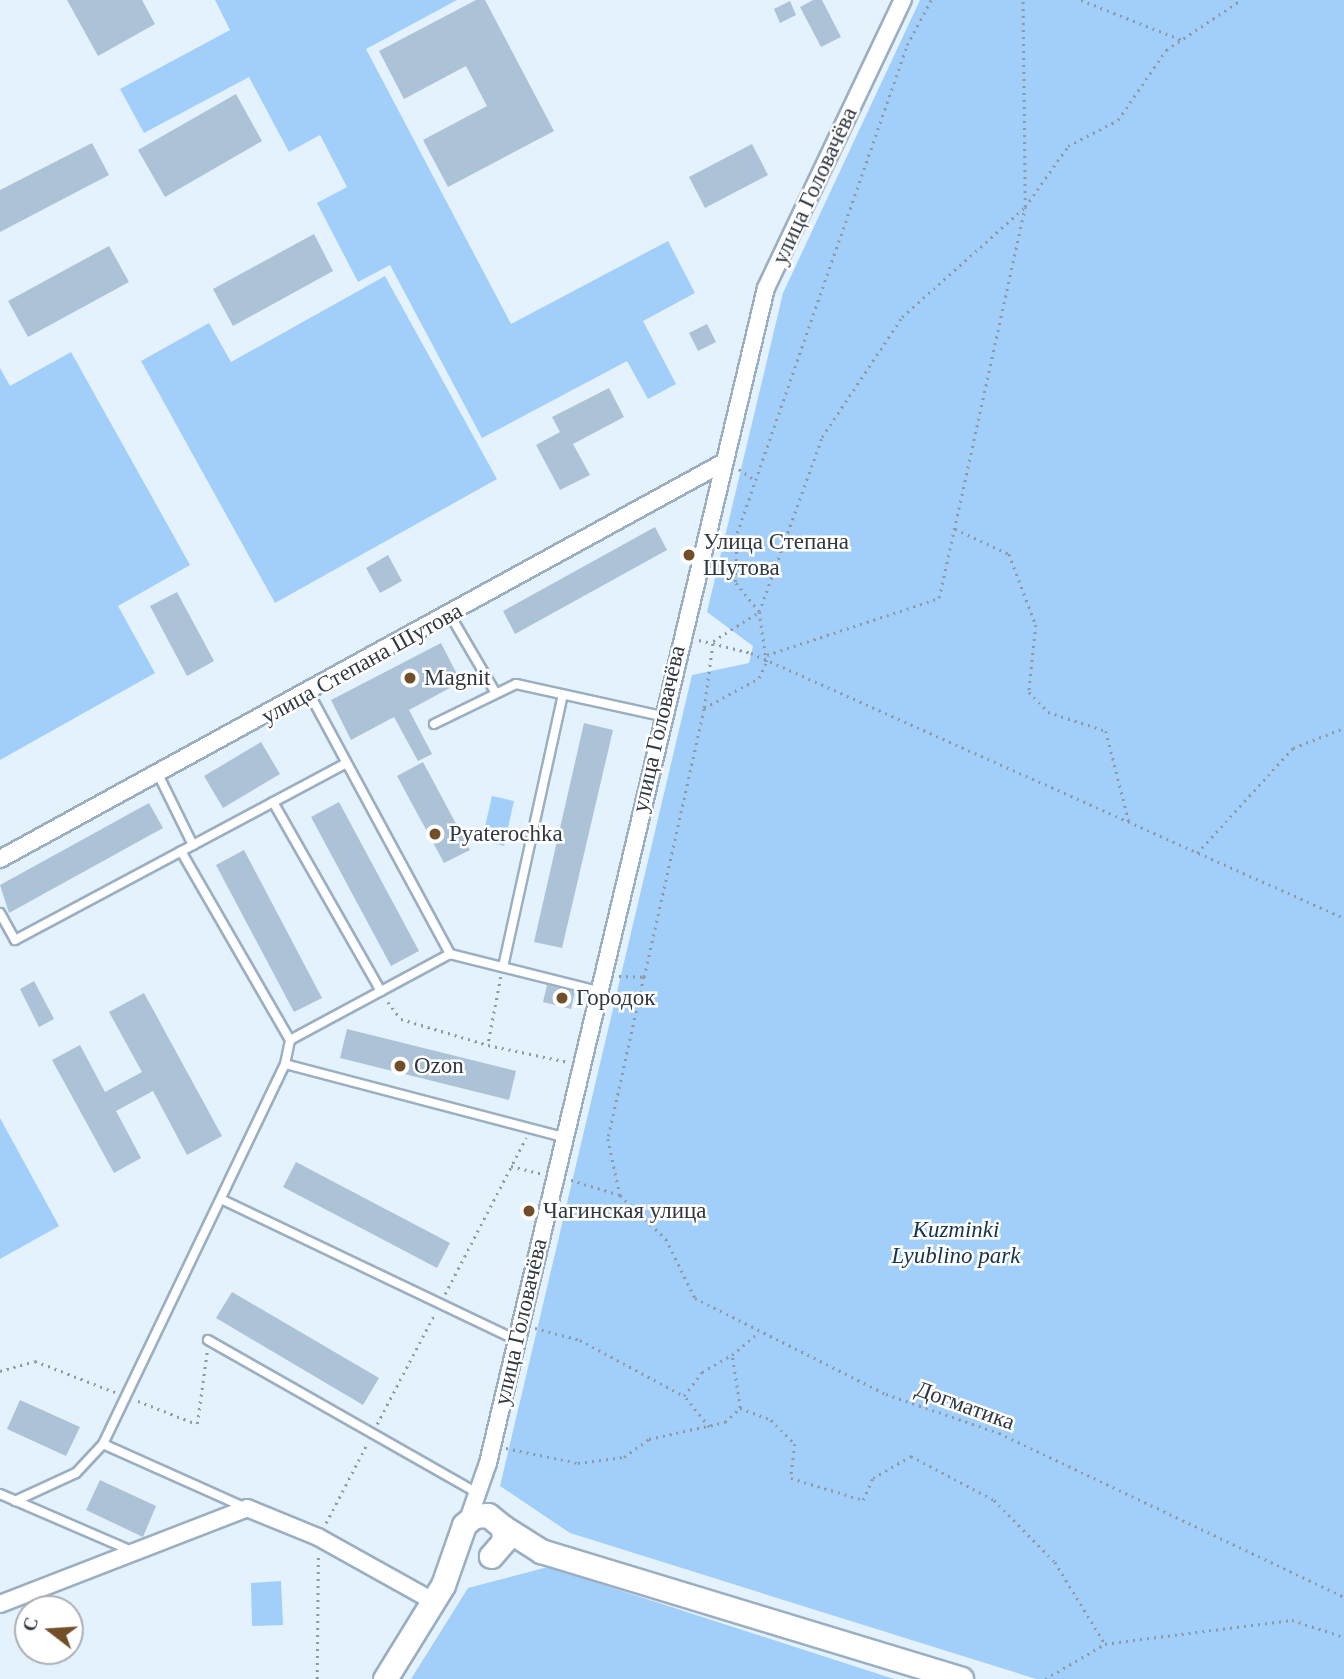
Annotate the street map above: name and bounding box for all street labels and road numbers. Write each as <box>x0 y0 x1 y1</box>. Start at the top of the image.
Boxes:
street label: улица Головачёва <box>766 103 864 269</box>
street label: улица Степана Шутова <box>257 597 467 731</box>
street label: улица Головачёва <box>626 643 692 815</box>
street label: улица Головачёва <box>488 1236 554 1408</box>
street label: Догматика <box>912 1375 1018 1437</box>

